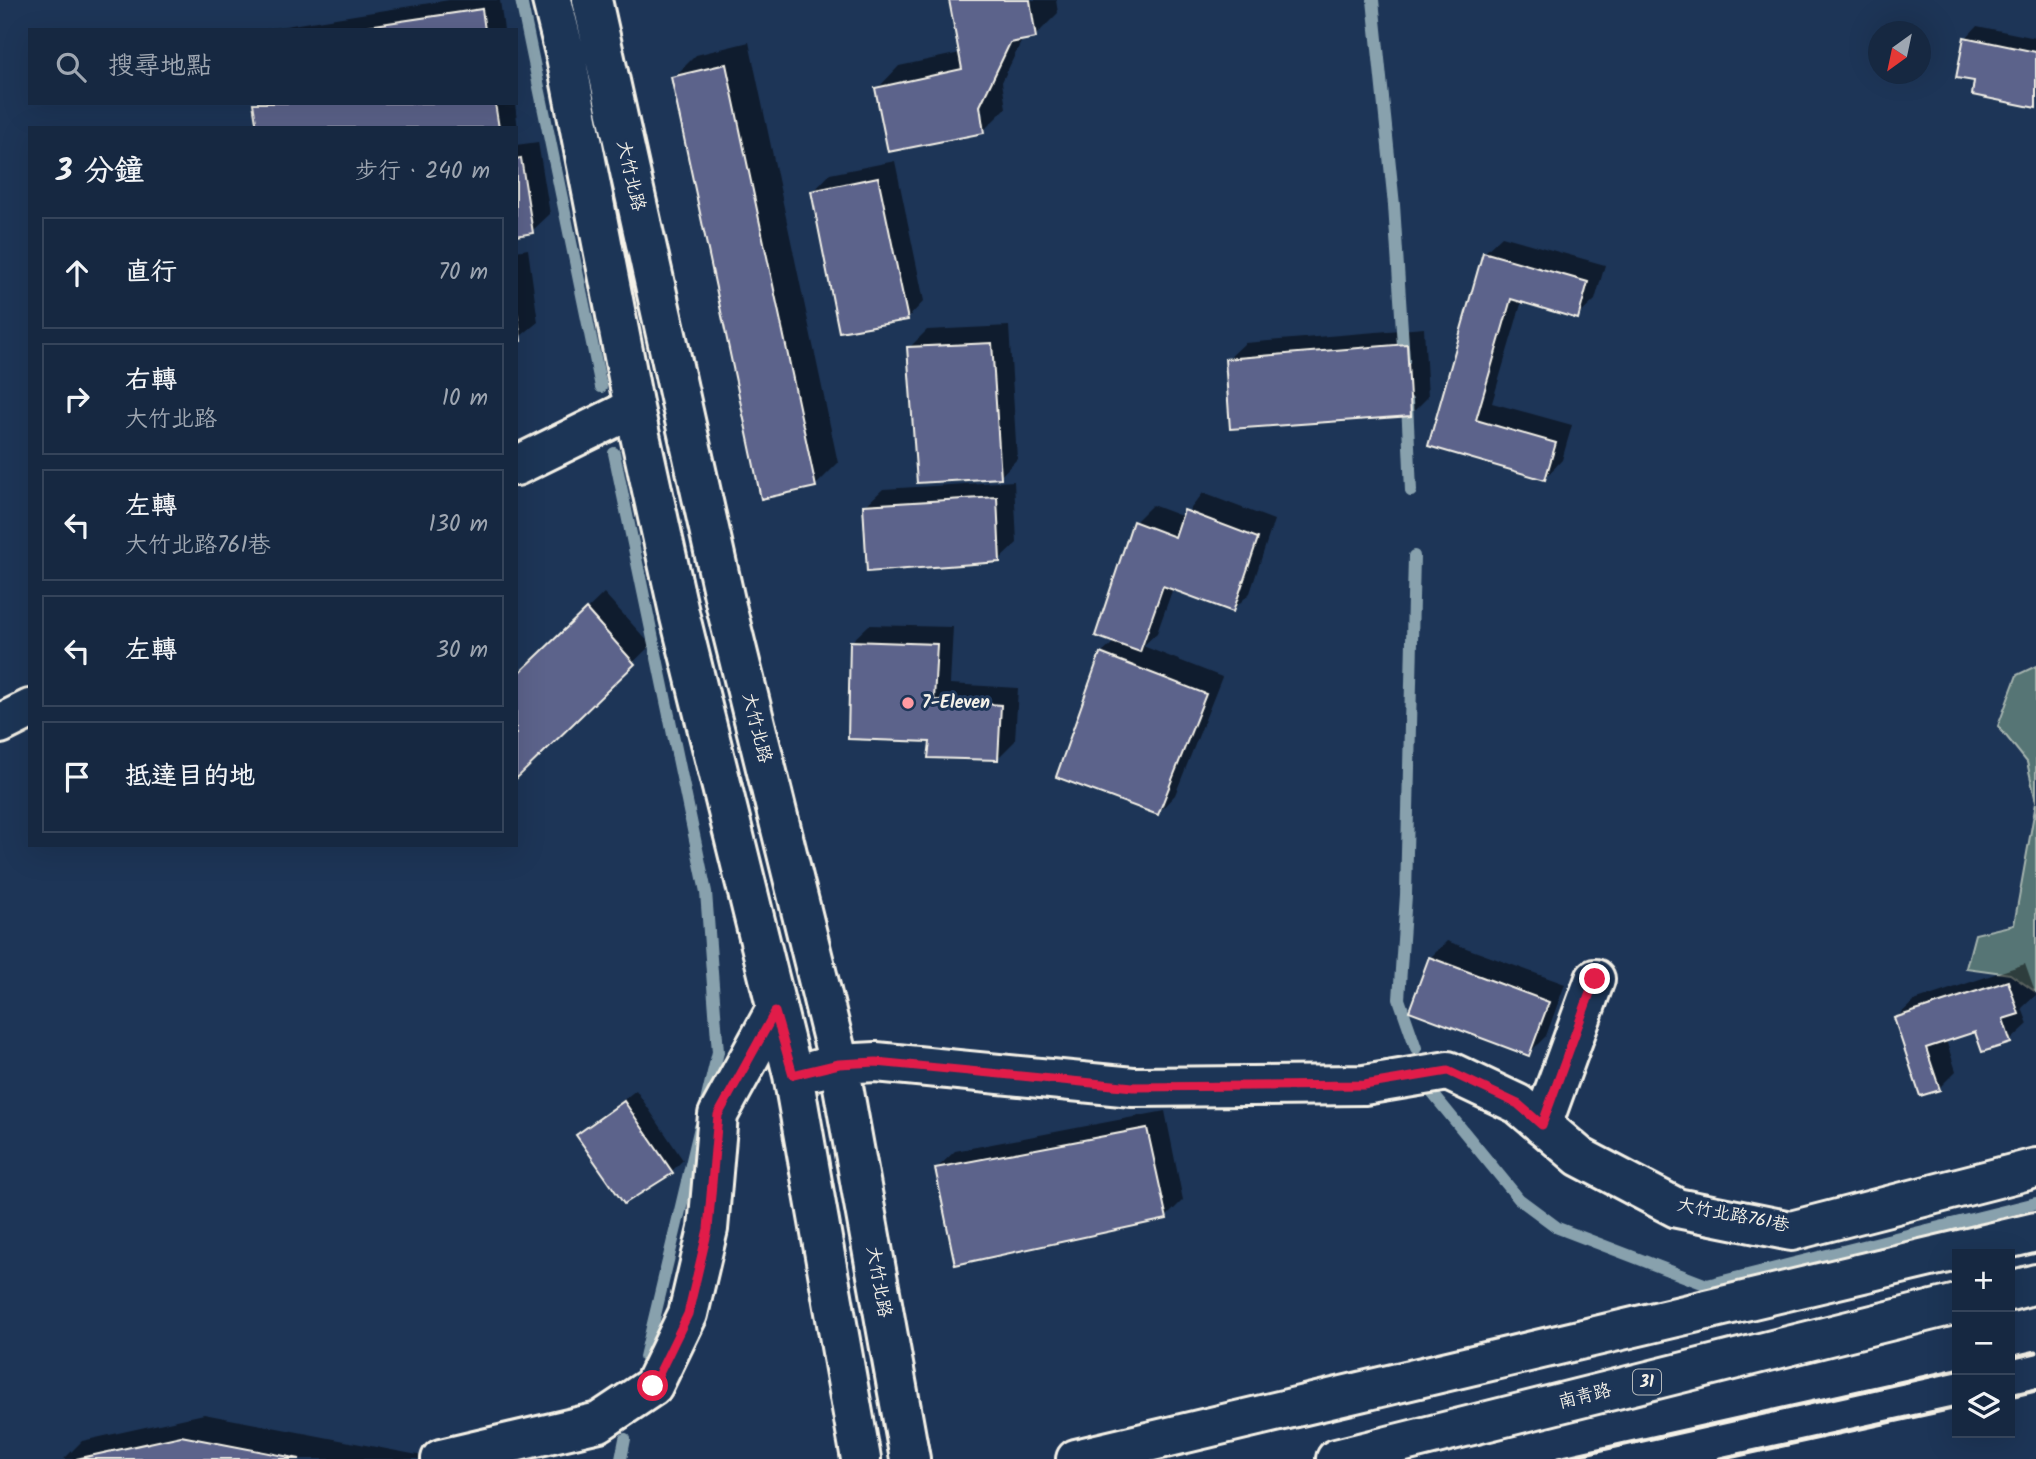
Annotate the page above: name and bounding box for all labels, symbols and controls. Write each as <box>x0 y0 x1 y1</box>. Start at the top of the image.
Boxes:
north arrow <box>1868 21 1931 84</box>
search box <box>28 28 518 105</box>
text: 搜尋地點 <box>108 46 212 88</box>
icon: search <box>52 48 90 86</box>
street label: 大竹北路 <box>608 138 652 214</box>
text: 3 分鐘 <box>56 148 144 196</box>
text: 步行 · 240 m <box>355 154 490 190</box>
text: 直行 <box>125 252 177 294</box>
icon: ahead <box>58 254 96 292</box>
text: 70 m <box>438 255 488 291</box>
text: 右轉 <box>125 360 177 402</box>
icon: right <box>58 380 96 418</box>
text: 10 m <box>442 381 488 417</box>
text: 大竹北路 <box>125 402 217 438</box>
text: 左轉 <box>125 486 177 528</box>
icon: left <box>58 506 96 544</box>
text: 130 m <box>429 507 488 543</box>
text: 大竹北路761巷 <box>125 528 271 564</box>
text: 左轉 <box>125 630 177 672</box>
icon: left <box>58 632 96 670</box>
text: 30 m <box>436 633 488 669</box>
place label: 7-Eleven <box>922 689 990 718</box>
street label: 大竹北路 <box>733 690 779 766</box>
marker: 7-Eleven <box>900 695 916 711</box>
text: 抵達目的地 <box>125 756 255 798</box>
icon: arrive <box>58 758 96 796</box>
route end <box>1579 963 1610 994</box>
street label: 大竹北路761巷 <box>1674 1191 1792 1241</box>
street label: 大竹北路 <box>857 1244 899 1320</box>
map controls <box>1952 1249 2015 1438</box>
button: + <box>1952 1249 2015 1312</box>
button: − <box>1952 1312 2015 1375</box>
route start <box>637 1370 668 1401</box>
road number: 31 <box>1633 1370 1661 1394</box>
button: layers <box>1952 1375 2015 1438</box>
street label: 南青路 <box>1555 1376 1615 1418</box>

